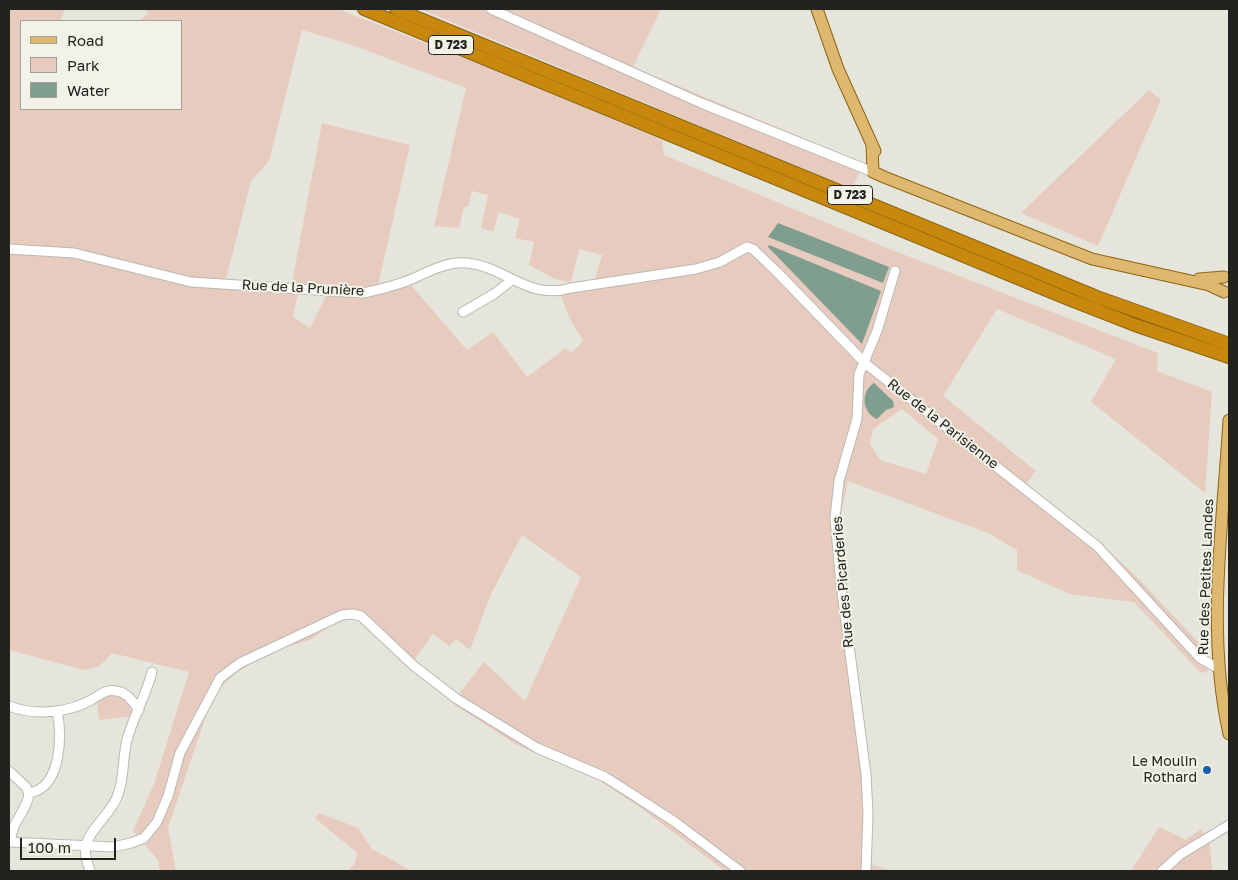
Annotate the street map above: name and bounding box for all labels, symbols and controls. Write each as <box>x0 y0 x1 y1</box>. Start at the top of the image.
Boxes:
legend <box>20 20 182 110</box>
text: Road <box>67 31 104 49</box>
road number: D 723 <box>428 36 474 54</box>
text: Park <box>67 56 99 74</box>
text: Water <box>67 81 110 99</box>
road number: D 723 <box>828 186 872 204</box>
street label: Rue de la Prunière <box>241 276 365 300</box>
street label: Rue de la Parisienne <box>884 375 1002 473</box>
street label: Rue des Petites Landes <box>1195 498 1217 656</box>
street label: Rue des Picarderies <box>829 515 857 649</box>
place label: Le Moulin Rothard <box>1132 754 1197 786</box>
marker: Le Moulin Rothard <box>1201 764 1213 776</box>
scale bar <box>22 828 119 860</box>
text: 100 m <box>28 838 71 856</box>

